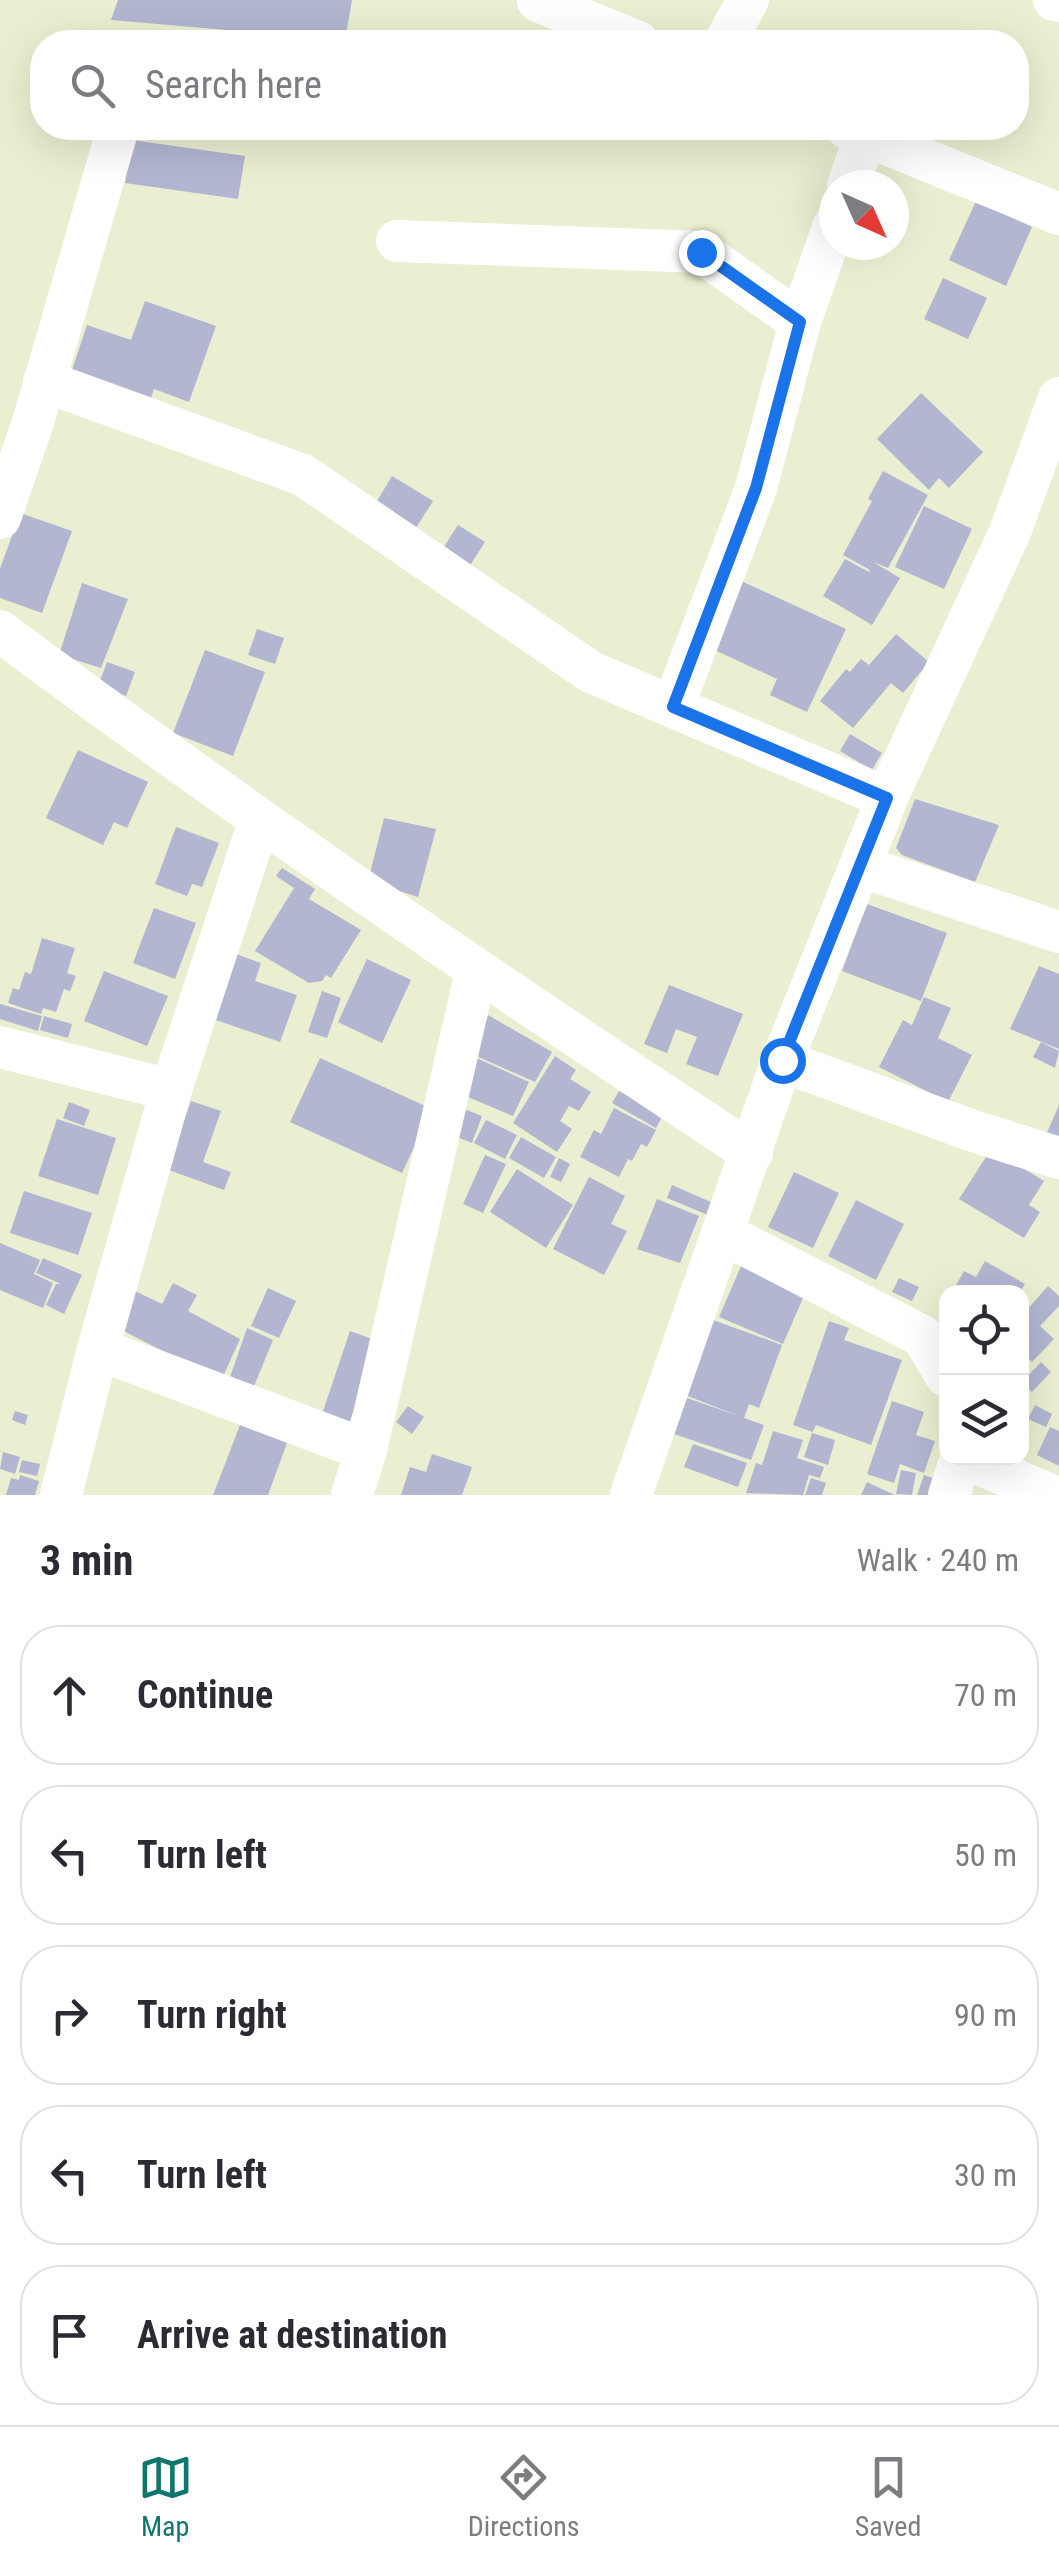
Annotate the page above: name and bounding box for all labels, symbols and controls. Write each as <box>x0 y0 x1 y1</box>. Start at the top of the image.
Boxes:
search box <box>30 30 1029 140</box>
icon: search <box>65 58 120 113</box>
text: Search here <box>145 63 322 107</box>
north arrow <box>819 170 909 260</box>
route end <box>679 230 725 276</box>
route start <box>760 1038 806 1084</box>
map controls <box>939 1285 1029 1465</box>
button: locate <box>939 1285 1029 1375</box>
button: layers <box>939 1375 1029 1465</box>
text: 3 min <box>40 1536 133 1585</box>
text: Walk · 240 m <box>857 1541 1019 1579</box>
icon: ahead <box>42 1668 97 1723</box>
text: Continue <box>137 1673 273 1717</box>
text: 70 m <box>954 1676 1017 1714</box>
icon: left <box>42 1828 97 1883</box>
text: Turn left <box>137 1833 267 1877</box>
text: 50 m <box>954 1836 1017 1874</box>
icon: right <box>42 1988 97 2043</box>
text: Turn right <box>137 1993 287 2037</box>
text: 90 m <box>954 1996 1017 2034</box>
icon: left <box>42 2148 97 2203</box>
text: Turn left <box>137 2153 267 2197</box>
text: 30 m <box>954 2156 1017 2194</box>
icon: arrive <box>42 2308 97 2363</box>
text: Arrive at destination <box>137 2313 447 2357</box>
tab: Map <box>138 2450 193 2543</box>
tab: Directions <box>468 2450 580 2543</box>
tab: Saved <box>855 2450 921 2543</box>

